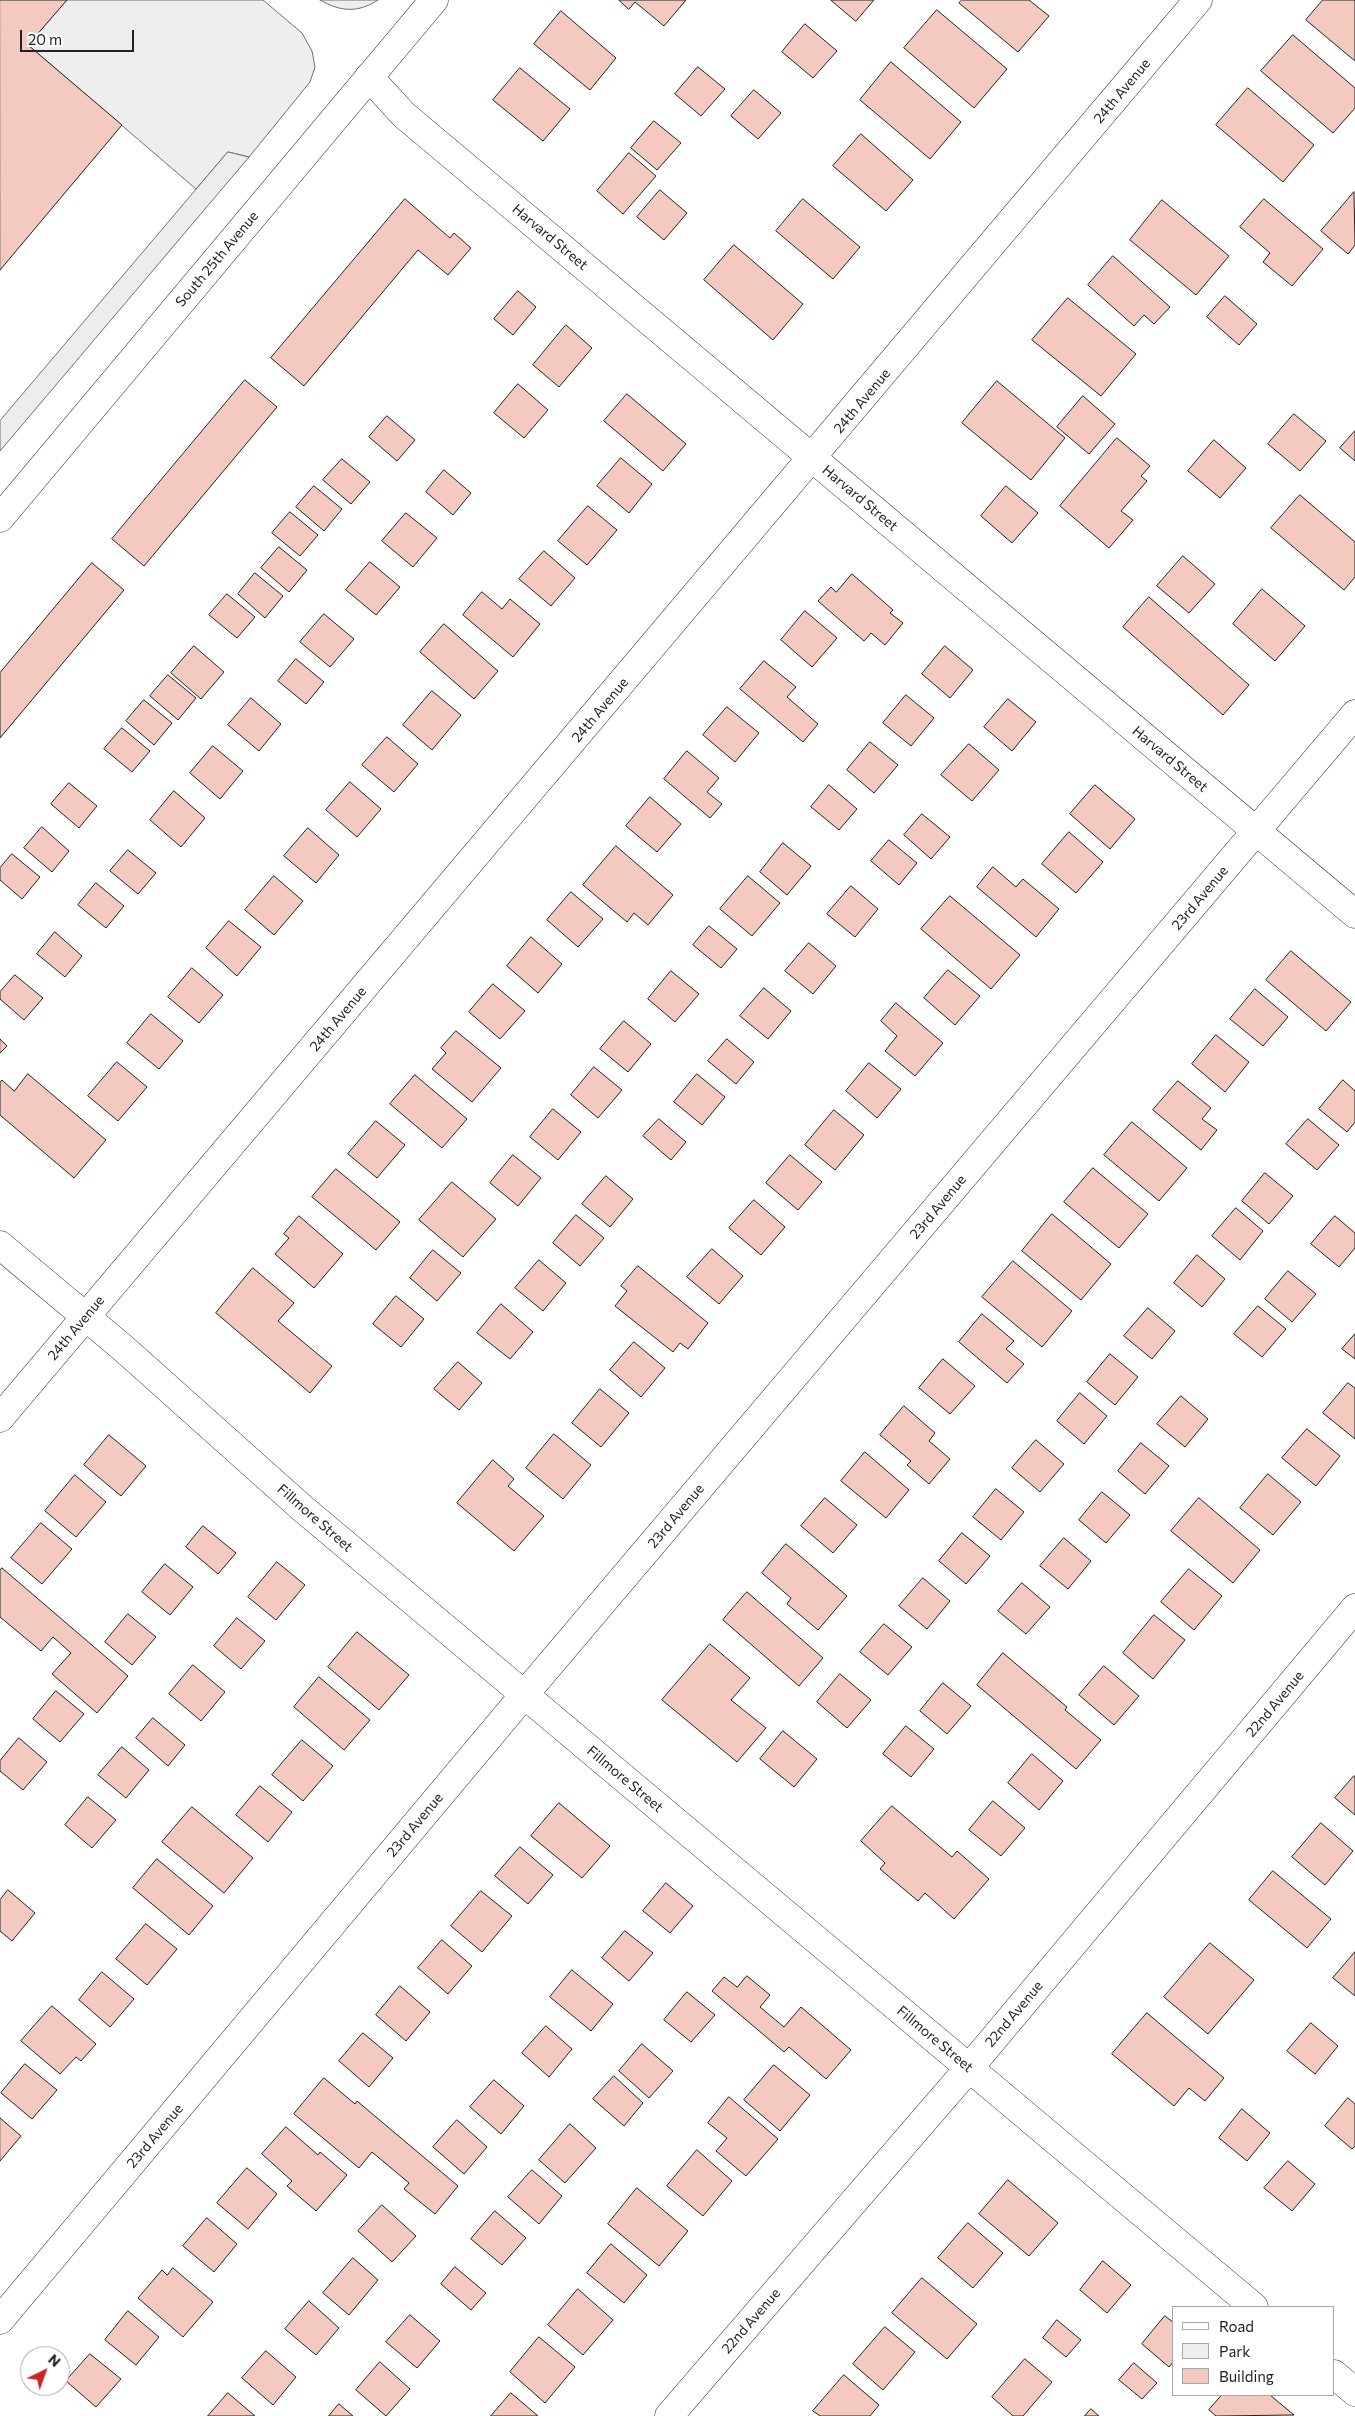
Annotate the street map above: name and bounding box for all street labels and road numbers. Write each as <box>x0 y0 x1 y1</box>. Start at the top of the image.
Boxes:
street label: 24th Avenue <box>1090 55 1154 127</box>
street label: Harvard Street <box>509 201 591 273</box>
street label: South 25th Avenue <box>172 208 262 310</box>
street label: 24th Avenue <box>830 365 894 437</box>
street label: Harvard Street <box>819 462 901 534</box>
street label: 24th Avenue <box>568 674 632 746</box>
street label: Harvard Street <box>1129 723 1211 795</box>
street label: 23rd Avenue <box>1168 863 1232 933</box>
street label: 24th Avenue <box>306 983 370 1055</box>
street label: 23rd Avenue <box>906 1172 970 1242</box>
street label: 24th Avenue <box>44 1292 108 1364</box>
street label: Fillmore Street <box>274 1481 356 1555</box>
street label: 23rd Avenue <box>644 1481 708 1551</box>
street label: 22nd Avenue <box>1243 1668 1307 1740</box>
street label: Fillmore Street <box>583 1742 667 1816</box>
street label: 23rd Avenue <box>383 1790 447 1860</box>
street label: 22nd Avenue <box>982 1978 1046 2050</box>
street label: Fillmore Street <box>893 2002 977 2076</box>
street label: 23rd Avenue <box>123 2101 187 2171</box>
street label: 22nd Avenue <box>718 2285 784 2357</box>

